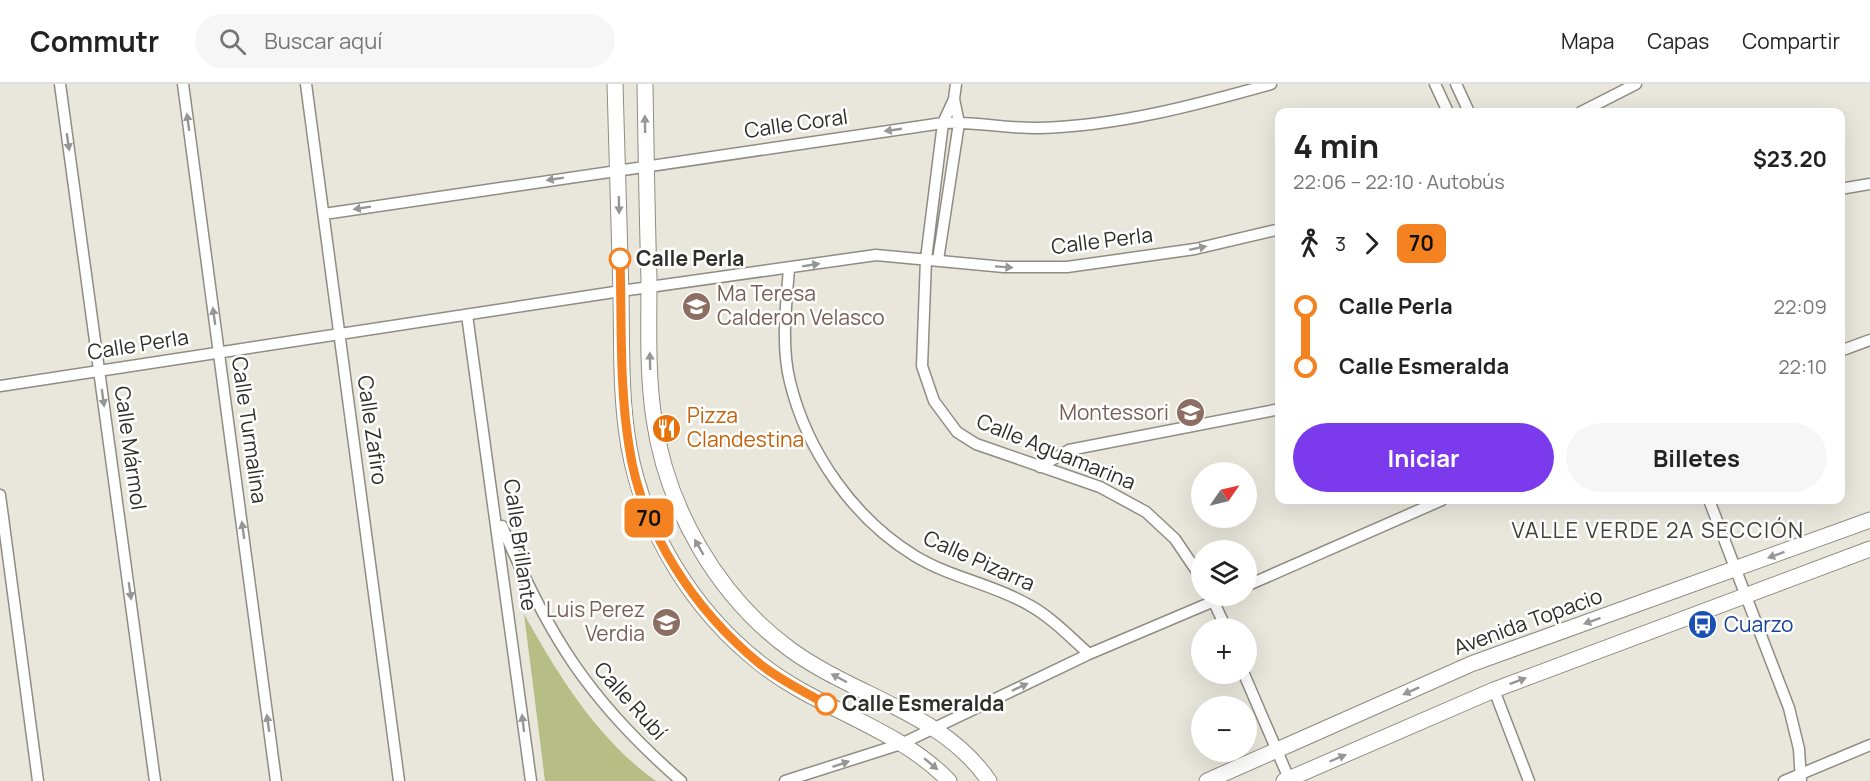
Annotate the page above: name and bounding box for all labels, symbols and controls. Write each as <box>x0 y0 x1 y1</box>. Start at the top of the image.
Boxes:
search box <box>195 14 615 68</box>
text: Commutr <box>30 22 159 60</box>
icon: search <box>216 25 249 58</box>
text: Buscar aquí <box>264 26 382 56</box>
text: Mapa <box>1561 27 1614 55</box>
text: Capas <box>1647 27 1709 55</box>
text: Compartir <box>1742 27 1840 55</box>
street label: Calle Coral <box>742 102 849 144</box>
one-way arrow <box>184 113 193 132</box>
one-way arrow <box>641 114 650 133</box>
text: 4 min <box>1293 123 1379 168</box>
one-way arrow <box>883 126 902 135</box>
one-way arrow <box>64 133 73 152</box>
text: $23.20 <box>1753 144 1827 174</box>
text: 22:06 – 22:10 · Autobús <box>1293 168 1505 195</box>
one-way arrow <box>545 175 564 184</box>
one-way arrow <box>614 196 623 215</box>
one-way arrow <box>352 204 371 213</box>
street label: Calle Perla <box>1050 220 1154 260</box>
icon: walk <box>1293 227 1326 260</box>
icon: forward <box>1355 227 1388 260</box>
text: 70 <box>1409 229 1434 257</box>
text: 3 <box>1335 230 1346 257</box>
one-way arrow <box>1189 242 1207 252</box>
place label: Calle Perla <box>636 244 744 272</box>
marker: Calle Perla <box>609 248 631 270</box>
one-way arrow <box>801 261 820 270</box>
one-way arrow <box>995 262 1014 271</box>
place label: Ma Teresa Calderon Velasco <box>717 279 885 331</box>
school or university icon: Ma Teresa Calderon Velasco <box>680 290 712 322</box>
text: Calle Perla <box>1339 291 1453 321</box>
text: 22:09 <box>1774 293 1827 320</box>
one-way arrow <box>210 306 219 325</box>
street label: Calle Perla <box>85 322 190 366</box>
one-way arrow <box>645 351 655 370</box>
text: Calle Esmeralda <box>1339 351 1509 381</box>
text: 22:10 <box>1778 353 1827 380</box>
street label: Calle Turmalina <box>226 355 274 505</box>
street label: Calle Zafiro <box>351 373 395 486</box>
street label: Calle Mármol <box>108 384 154 512</box>
one-way arrow <box>99 388 108 407</box>
school or university icon: Montessori <box>1174 397 1206 429</box>
place label: Montessori <box>1059 398 1169 426</box>
place label: Pizza Clandestina <box>687 401 804 453</box>
street label: Calle Aguamarina <box>973 406 1140 496</box>
restaurant icon: Pizza Clandestina <box>650 412 682 444</box>
button: Iniciar <box>1293 423 1554 492</box>
button: Billetes <box>1566 423 1827 492</box>
north arrow <box>1191 462 1257 528</box>
map controls <box>1191 462 1257 762</box>
street label: Calle Brillante <box>498 477 544 612</box>
line badge: 70 <box>622 498 676 538</box>
text: 70 <box>636 504 662 532</box>
district label: VALLE VERDE 2A SECCIÓN <box>1511 515 1805 545</box>
one-way arrow <box>238 520 247 539</box>
street label: Calle Pizarra <box>919 523 1040 597</box>
one-way arrow <box>694 538 704 555</box>
button: layers <box>1191 540 1257 606</box>
one-way arrow <box>1767 550 1785 560</box>
one-way arrow <box>125 581 134 600</box>
street label: Avenida Topacio <box>1449 581 1606 661</box>
place label: Luis Perez Verdia <box>546 595 645 647</box>
school or university icon: Luis Perez Verdia <box>650 606 682 638</box>
bus stop icon: Cuarzo <box>1687 609 1719 641</box>
place label: Cuarzo <box>1724 610 1793 638</box>
one-way arrow <box>1583 616 1601 626</box>
button: + <box>1191 618 1257 684</box>
street label: Calle Rubí <box>588 655 673 745</box>
one-way arrow <box>831 673 848 683</box>
one-way arrow <box>1509 676 1527 686</box>
one-way arrow <box>1011 682 1028 691</box>
one-way arrow <box>1401 686 1419 696</box>
place label: Calle Esmeralda <box>842 689 1004 717</box>
marker: Calle Esmeralda <box>815 693 837 715</box>
button: − <box>1191 696 1257 762</box>
one-way arrow <box>264 713 273 732</box>
one-way arrow <box>519 713 528 732</box>
one-way arrow <box>1330 753 1348 763</box>
one-way arrow <box>923 757 938 770</box>
one-way arrow <box>832 759 850 768</box>

